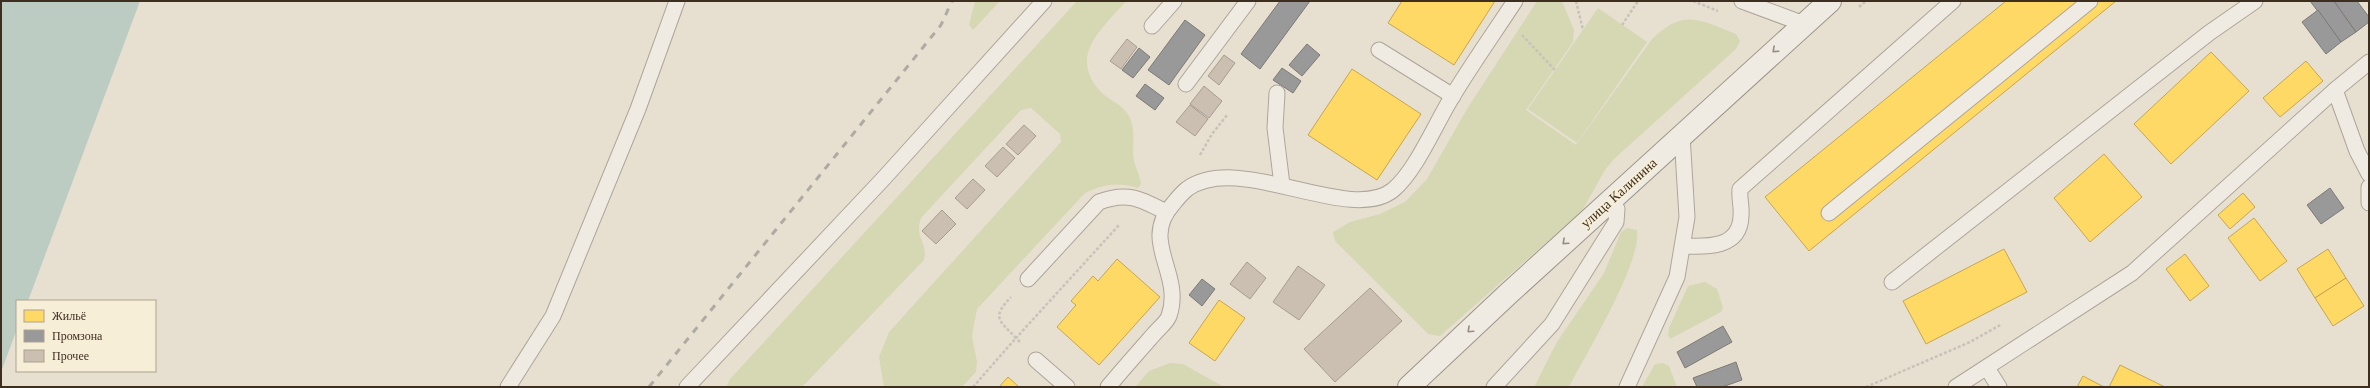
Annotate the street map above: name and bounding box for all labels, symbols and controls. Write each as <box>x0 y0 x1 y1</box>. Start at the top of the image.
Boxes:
one-way arrow <box>1772 46 1780 53</box>
street label: улица Калинина <box>1578 155 1661 231</box>
one-way arrow <box>1562 237 1570 244</box>
legend <box>16 300 156 372</box>
text: Жильё <box>52 309 86 323</box>
one-way arrow <box>1467 325 1474 332</box>
text: Промзона <box>52 329 103 343</box>
text: Прочее <box>52 349 89 363</box>

